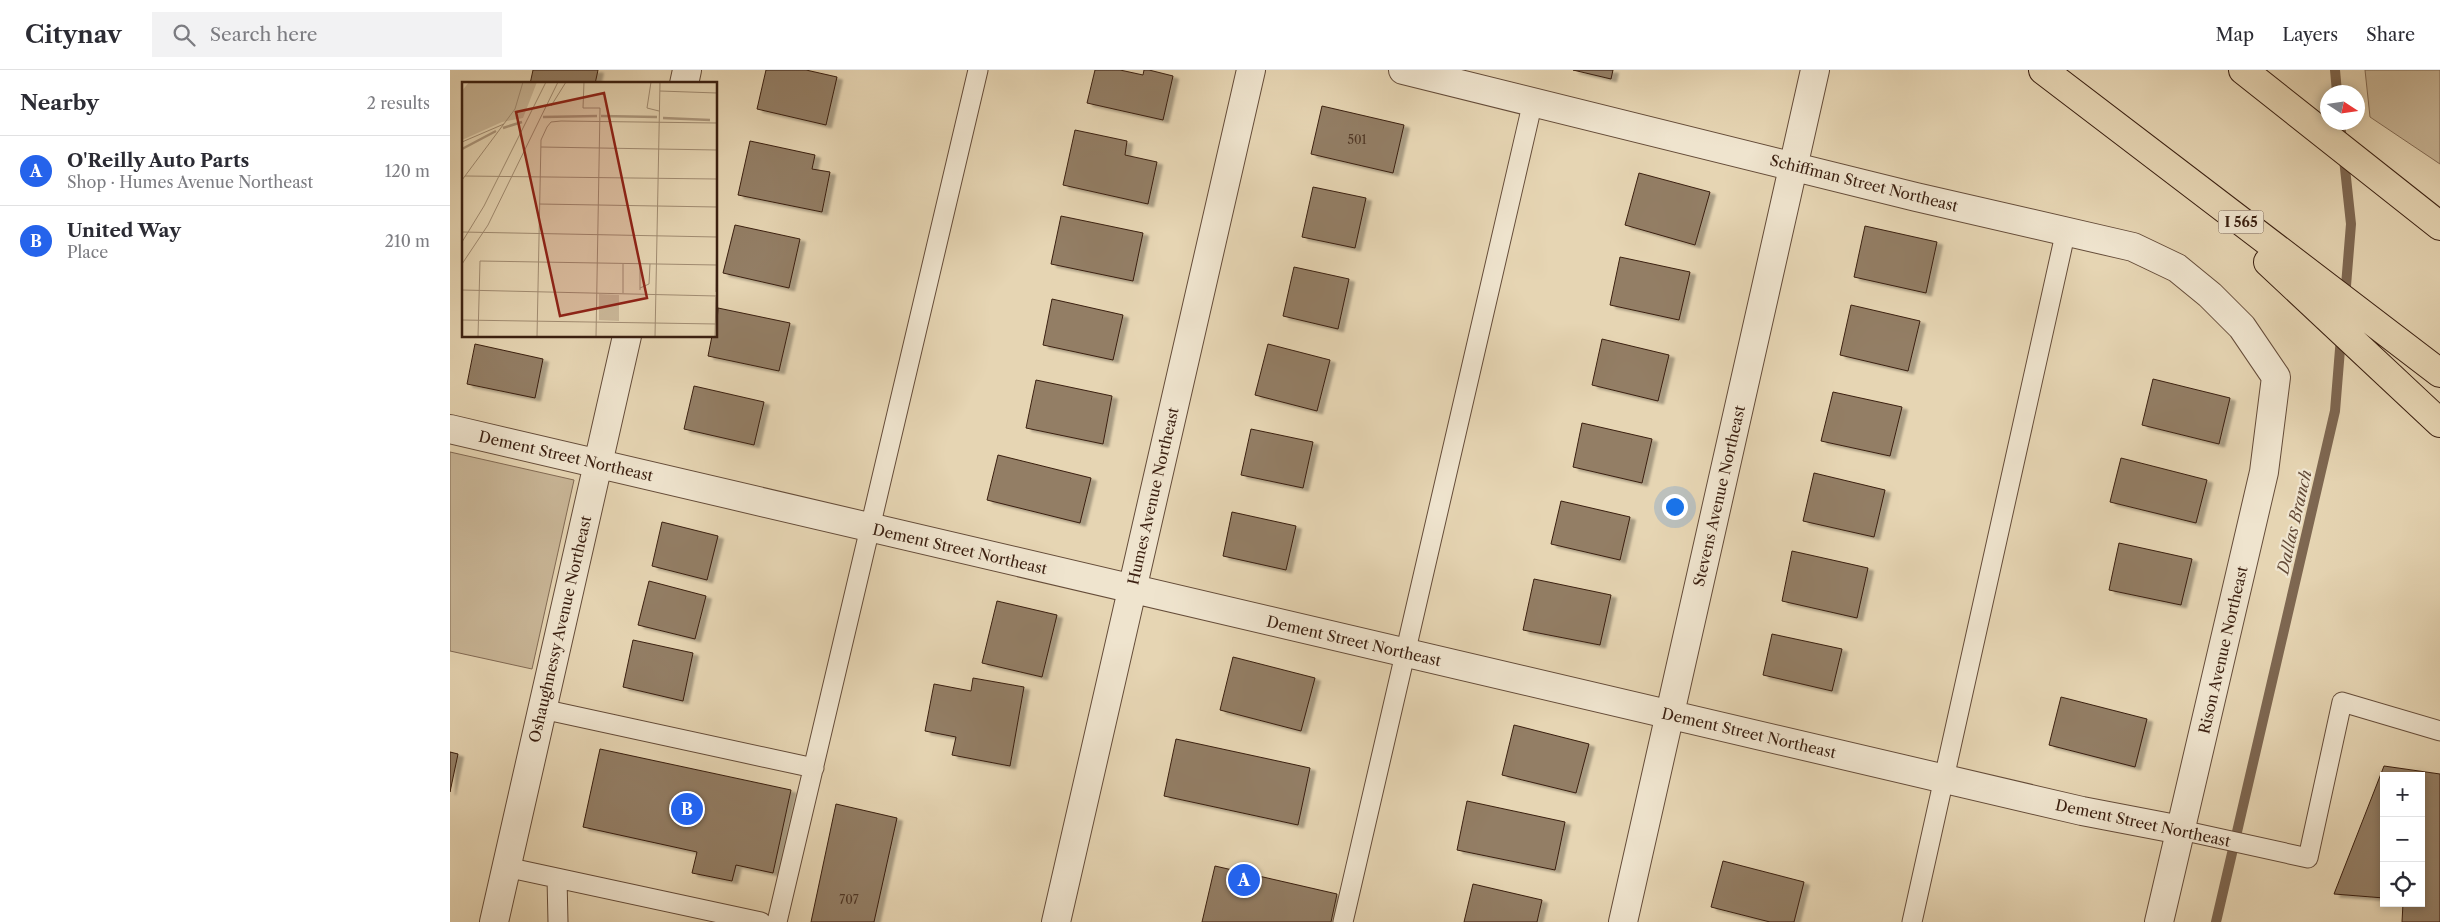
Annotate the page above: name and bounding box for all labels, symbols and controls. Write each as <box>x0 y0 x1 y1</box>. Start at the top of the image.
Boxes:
search box <box>152 12 502 57</box>
text: Citynav <box>25 20 122 49</box>
icon: search <box>170 21 198 49</box>
text: Search here <box>210 23 317 46</box>
text: Map <box>2216 24 2254 46</box>
text: Layers <box>2282 24 2338 46</box>
text: Share <box>2366 24 2415 46</box>
inset map <box>462 82 718 338</box>
north arrow <box>2320 85 2365 130</box>
text: Nearby <box>20 90 99 115</box>
text: 2 results <box>367 93 430 113</box>
house number: 501 <box>1347 132 1367 147</box>
text: O'Reilly Auto Parts <box>67 149 249 172</box>
street label: Schiffman Street Northeast <box>1768 150 1961 216</box>
text: A <box>30 161 42 181</box>
text: 120 m <box>385 161 430 181</box>
text: Shop · Humes Avenue Northeast <box>67 172 313 192</box>
road number: I 565 <box>2218 210 2264 233</box>
text: United Way <box>67 219 181 242</box>
text: B <box>30 231 42 251</box>
text: 210 m <box>385 231 430 251</box>
text: Place <box>67 242 108 262</box>
street label: Stevens Avenue Northeast <box>1689 403 1749 588</box>
street label: Humes Avenue Northeast <box>1123 405 1183 587</box>
street label: Dement Street Northeast <box>477 427 656 485</box>
water label: Dallas Branch <box>2272 468 2316 578</box>
your location <box>1662 494 1688 520</box>
street label: Oshaughnessy Avenue Northeast <box>525 513 596 744</box>
street label: Dement Street Northeast <box>871 520 1050 578</box>
street label: Rison Avenue Northeast <box>2194 564 2252 736</box>
street label: Dement Street Northeast <box>1265 612 1444 670</box>
street label: Dement Street Northeast <box>1660 704 1839 762</box>
map controls <box>2380 772 2425 907</box>
button: + <box>2380 772 2425 817</box>
pin: B <box>671 790 703 828</box>
street label: Dement Street Northeast <box>2054 795 2233 851</box>
button: − <box>2380 817 2425 862</box>
pin: A <box>1228 861 1260 899</box>
button: locate <box>2380 862 2425 907</box>
house number: 707 <box>839 892 859 907</box>

